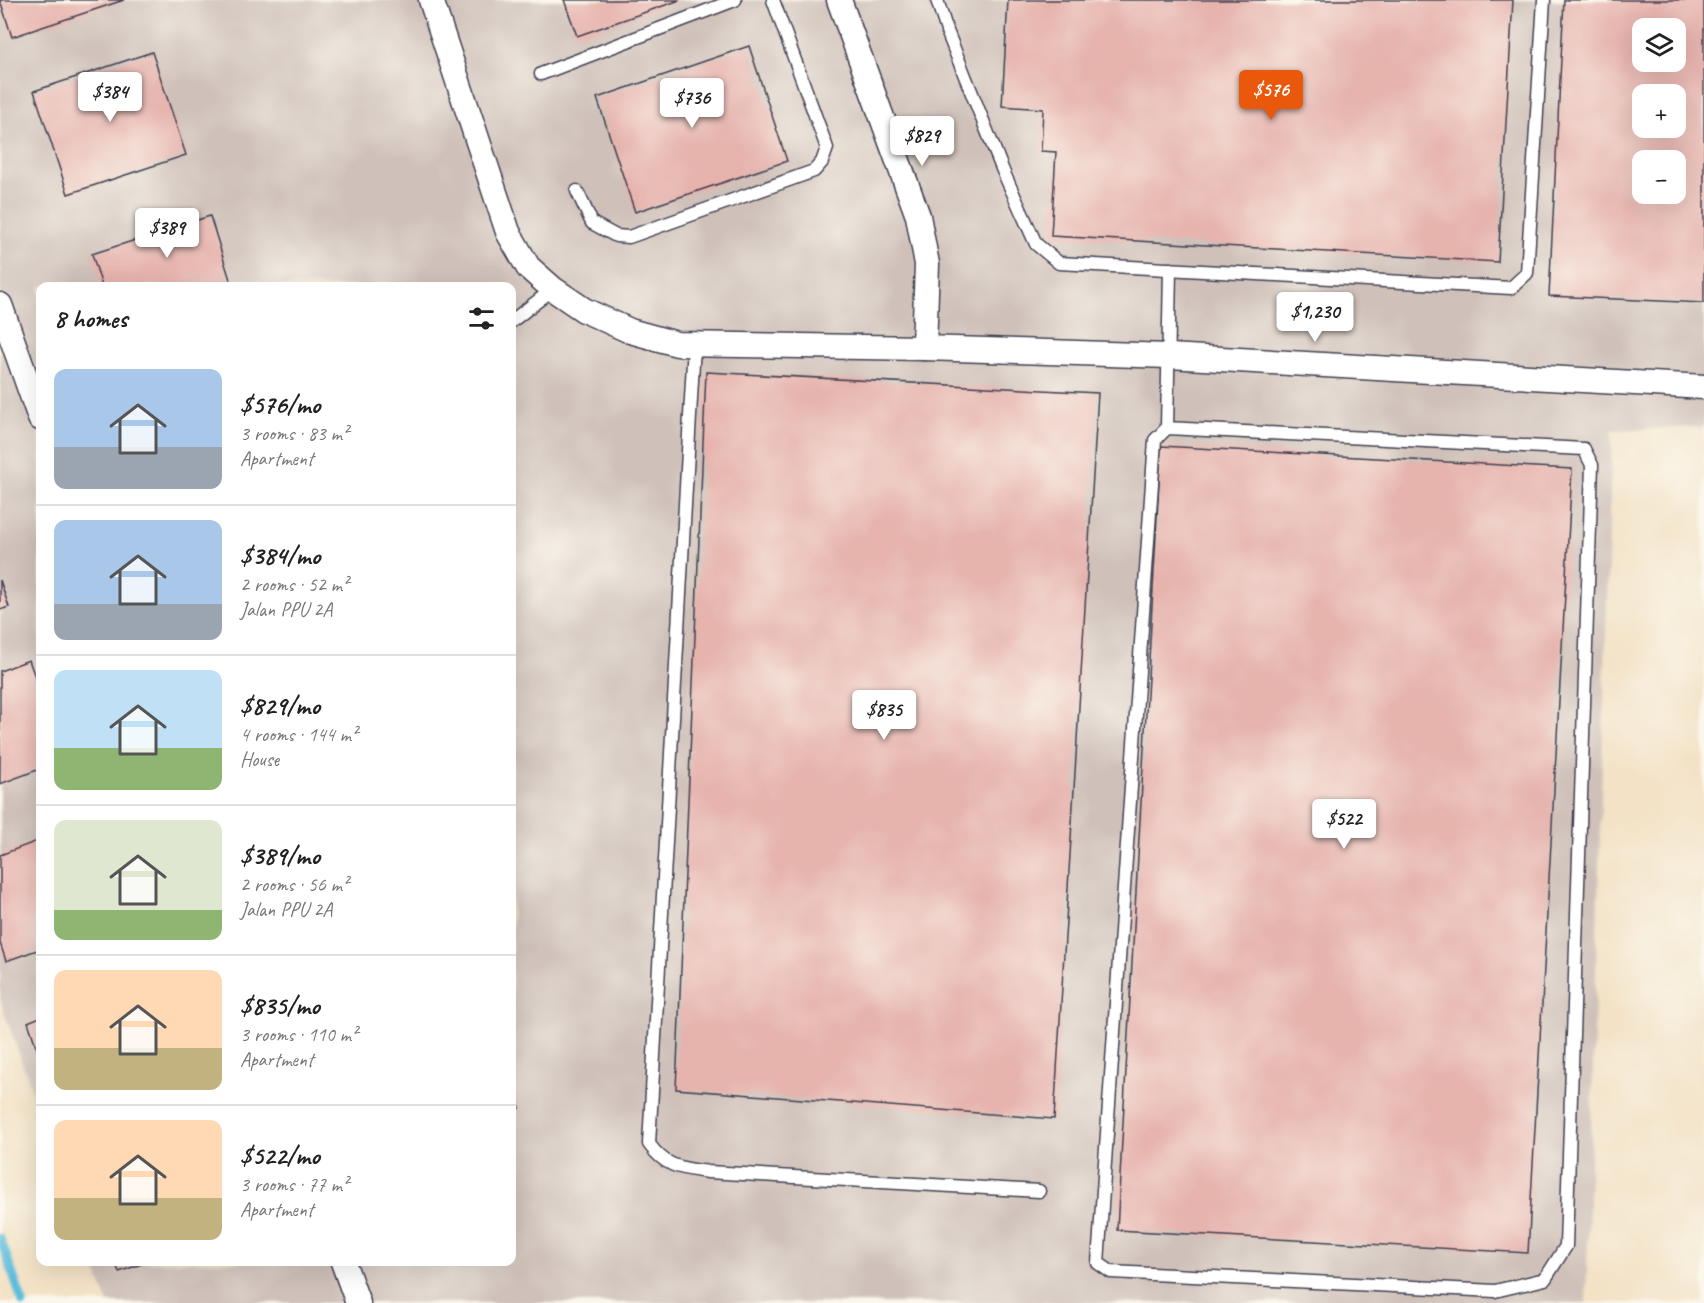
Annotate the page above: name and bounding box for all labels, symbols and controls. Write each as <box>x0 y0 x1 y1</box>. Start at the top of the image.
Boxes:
map controls <box>1632 18 1686 204</box>
button: layers <box>1632 18 1686 72</box>
pin: $576 <box>1235 70 1307 121</box>
pin: $384 <box>74 72 146 123</box>
text: $576 <box>1253 77 1289 102</box>
pin: $736 <box>656 78 728 129</box>
text: $384 <box>92 79 128 104</box>
button: + <box>1632 84 1686 138</box>
text: $736 <box>674 85 710 110</box>
pin: $829 <box>886 116 958 167</box>
text: $829 <box>904 123 940 148</box>
button: − <box>1632 150 1686 204</box>
pin: $389 <box>131 208 203 259</box>
text: $389 <box>149 215 185 240</box>
pin: $1,230 <box>1266 292 1364 343</box>
text: $1,230 <box>1291 299 1339 324</box>
text: 8 homes <box>54 302 127 335</box>
icon: filters <box>465 302 498 335</box>
text: $576/mo <box>240 388 320 421</box>
icon: home <box>102 393 174 465</box>
text: 3 rooms · 83 m² <box>240 421 348 446</box>
text: Apartment <box>240 446 313 471</box>
text: $384/mo <box>240 539 320 572</box>
icon: home <box>102 544 174 616</box>
text: 2 rooms · 52 m² <box>240 572 348 597</box>
text: Jalan PPU 2A <box>240 597 332 622</box>
text: $829/mo <box>240 689 320 722</box>
pin: $835 <box>848 690 920 741</box>
icon: home <box>102 694 174 766</box>
text: $835 <box>866 697 902 722</box>
text: 4 rooms · 144 m² <box>240 722 357 747</box>
text: House <box>240 747 279 772</box>
pin: $522 <box>1308 799 1380 850</box>
text: $522 <box>1326 806 1362 831</box>
text: $389/mo <box>240 839 320 872</box>
icon: home <box>102 844 174 916</box>
text: 2 rooms · 56 m² <box>240 872 348 897</box>
text: Jalan PPU 2A <box>240 897 332 922</box>
text: $835/mo <box>240 989 320 1022</box>
icon: home <box>102 994 174 1066</box>
text: 3 rooms · 110 m² <box>240 1022 357 1047</box>
text: Apartment <box>240 1047 313 1072</box>
text: $522/mo <box>240 1139 320 1172</box>
icon: home <box>102 1144 174 1216</box>
text: 3 rooms · 77 m² <box>240 1172 348 1197</box>
text: Apartment <box>240 1197 313 1222</box>

